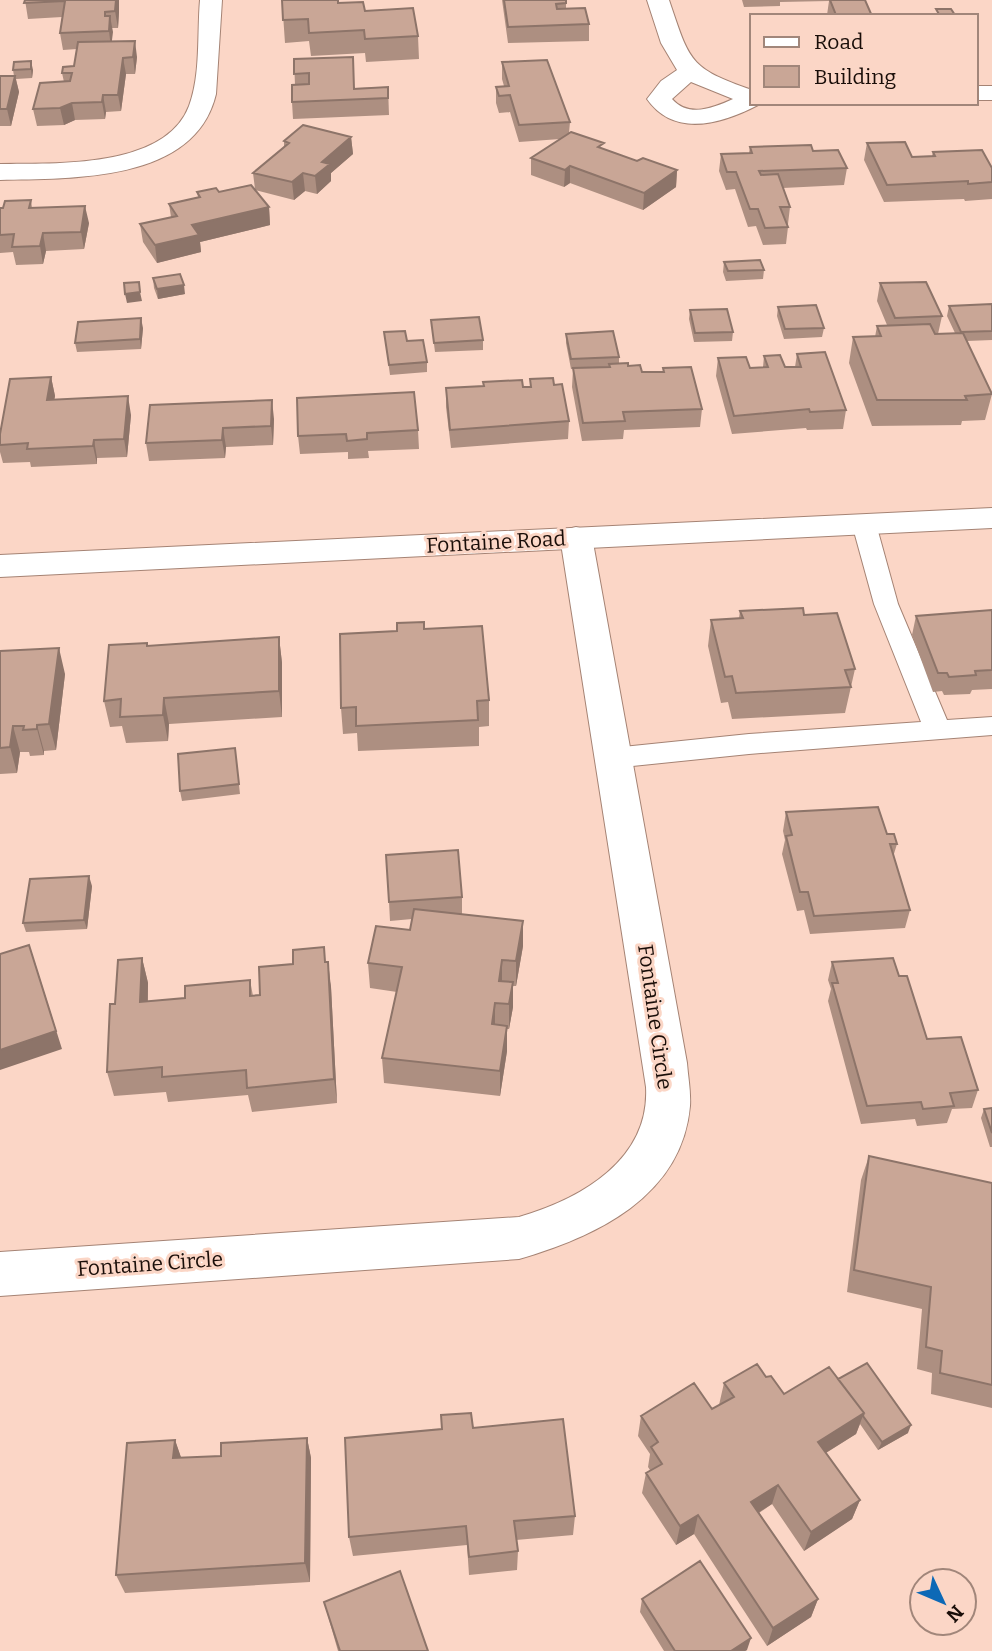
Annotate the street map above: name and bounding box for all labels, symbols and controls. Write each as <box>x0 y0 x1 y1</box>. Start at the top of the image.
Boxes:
legend <box>750 14 978 105</box>
text: Road <box>814 29 863 55</box>
text: Building <box>814 64 897 90</box>
street label: Fontaine Road <box>426 525 566 559</box>
street label: Fontaine Circle <box>632 943 678 1091</box>
street label: Fontaine Circle <box>76 1246 224 1282</box>
north arrow <box>908 1567 978 1637</box>
text: N <box>941 1600 968 1627</box>

